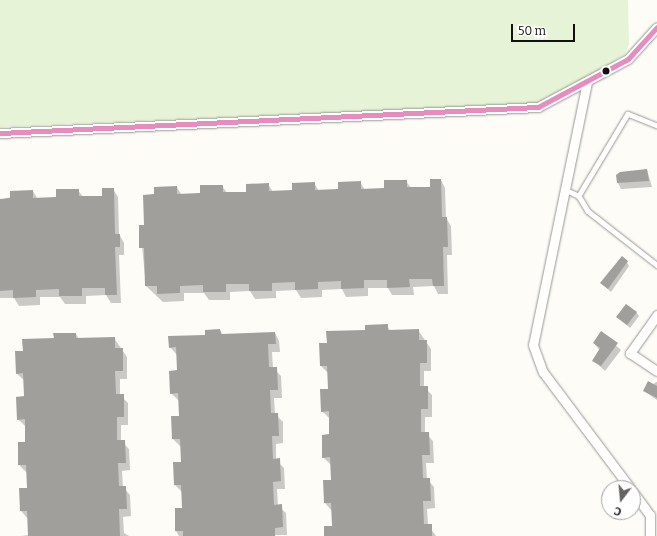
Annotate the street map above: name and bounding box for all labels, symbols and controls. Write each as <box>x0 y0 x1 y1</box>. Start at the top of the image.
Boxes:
scale bar <box>513 16 577 42</box>
text: 50 m <box>518 24 546 38</box>
unlabelled marker <box>601 66 611 76</box>
north arrow <box>601 480 641 520</box>
text: С <box>613 504 623 518</box>

